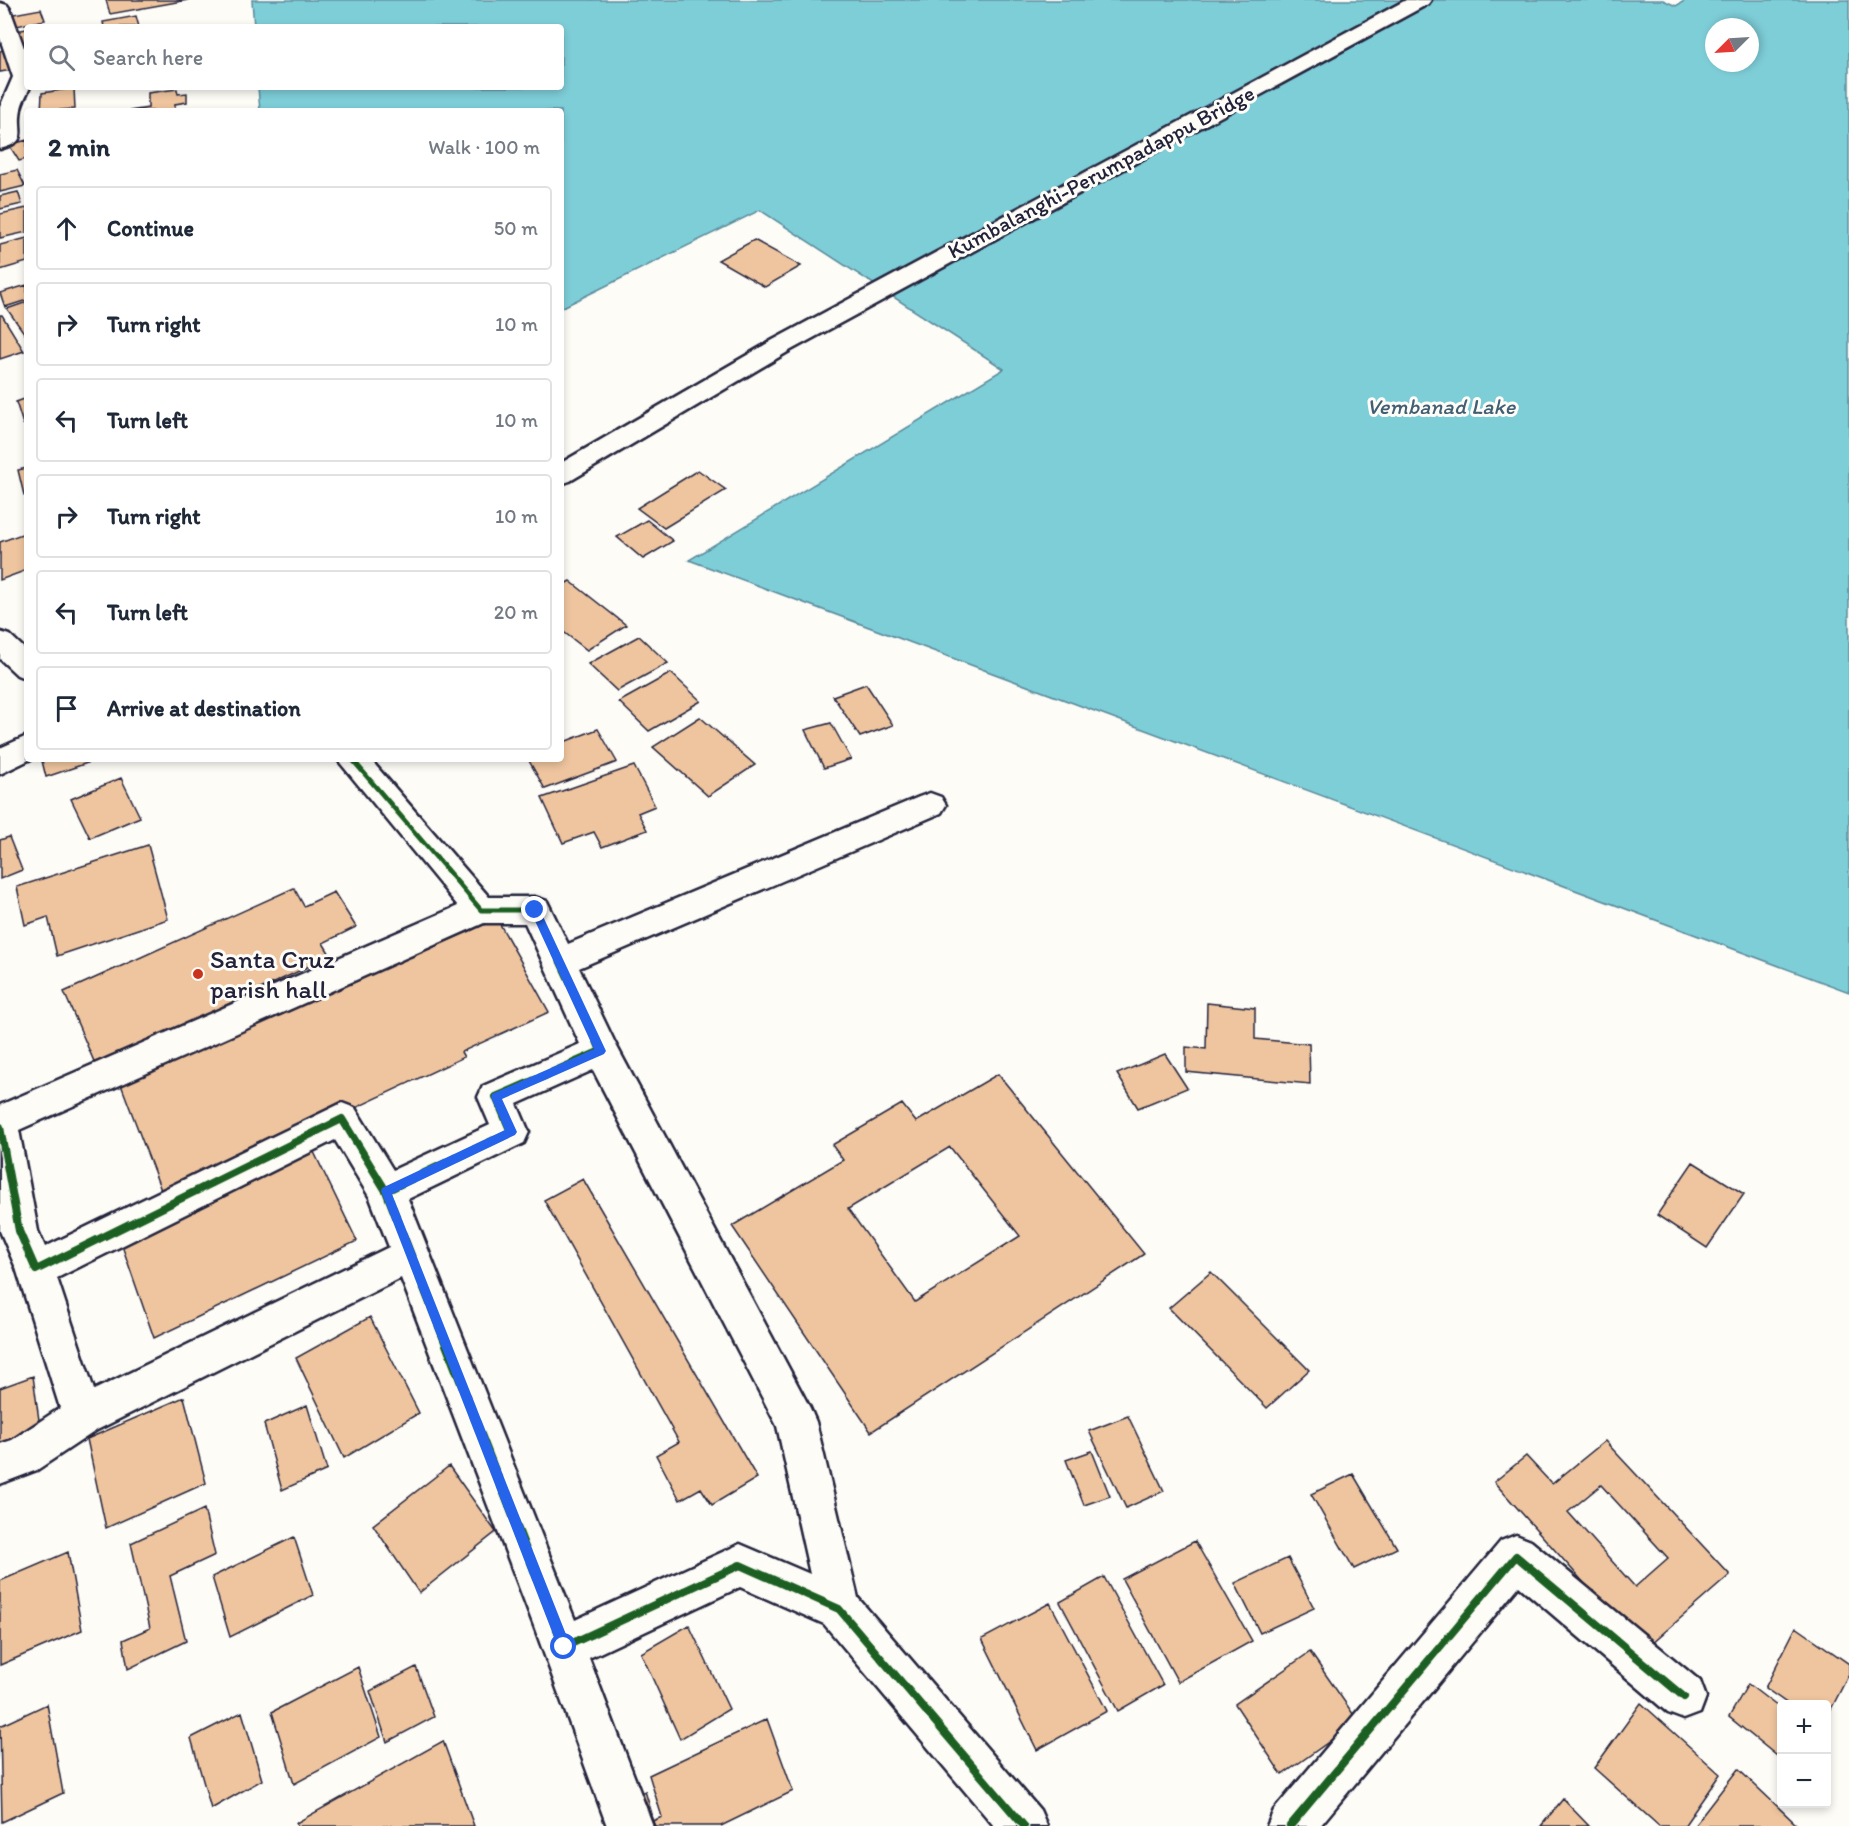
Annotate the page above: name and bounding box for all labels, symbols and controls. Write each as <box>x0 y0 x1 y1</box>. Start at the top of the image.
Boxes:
north arrow <box>1705 18 1759 72</box>
search box <box>24 24 564 90</box>
icon: search <box>45 41 78 74</box>
text: Search here <box>93 44 203 71</box>
street label: Kumbalanghi-Perumpadappu Bridge <box>943 79 1259 265</box>
text: 2 min <box>48 131 110 163</box>
text: Walk · 100 m <box>428 135 540 159</box>
icon: ahead <box>50 212 83 245</box>
text: Continue <box>107 215 194 242</box>
text: 50 m <box>494 216 538 240</box>
icon: right <box>50 308 83 341</box>
text: Turn right <box>107 311 201 338</box>
text: 10 m <box>495 312 538 336</box>
water label: Vembanad Lake <box>1367 393 1517 420</box>
icon: left <box>50 404 83 437</box>
text: Turn left <box>107 407 188 434</box>
text: 10 m <box>495 408 538 432</box>
icon: right <box>50 500 83 533</box>
text: Turn right <box>107 503 201 530</box>
text: 10 m <box>495 504 538 528</box>
icon: left <box>50 596 83 629</box>
text: Turn left <box>107 599 188 626</box>
text: 20 m <box>494 600 538 624</box>
icon: arrive <box>50 692 83 725</box>
text: Arrive at destination <box>107 695 301 722</box>
route end <box>521 896 547 922</box>
place label: Santa Cruz parish hall <box>210 943 335 1005</box>
marker: Santa Cruz parish hall <box>191 967 205 981</box>
route start <box>550 1633 576 1659</box>
map controls <box>1777 1700 1831 1808</box>
button: + <box>1777 1700 1831 1754</box>
button: − <box>1777 1754 1831 1808</box>

